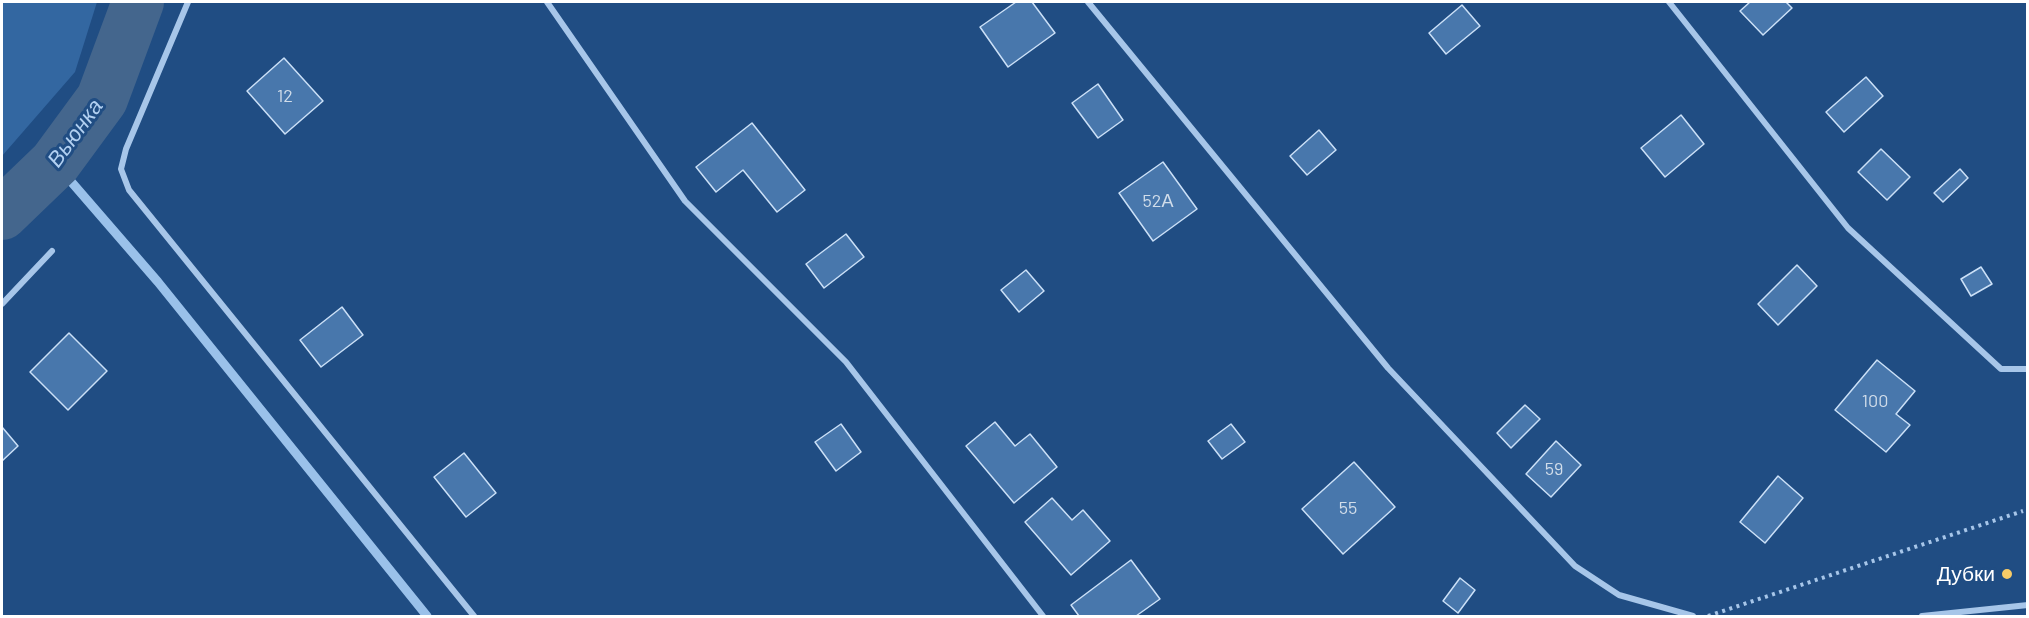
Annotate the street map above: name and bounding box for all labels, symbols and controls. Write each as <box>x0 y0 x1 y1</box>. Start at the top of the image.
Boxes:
house number: 12 <box>277 85 293 107</box>
water label: Вьюнка <box>42 94 108 172</box>
house number: 52А <box>1143 190 1173 212</box>
house number: 100 <box>1862 390 1888 412</box>
house number: 59 <box>1545 458 1563 480</box>
house number: 55 <box>1339 497 1357 519</box>
place label: Дубки <box>1937 561 1995 587</box>
marker: Дубки <box>2000 567 2014 581</box>

